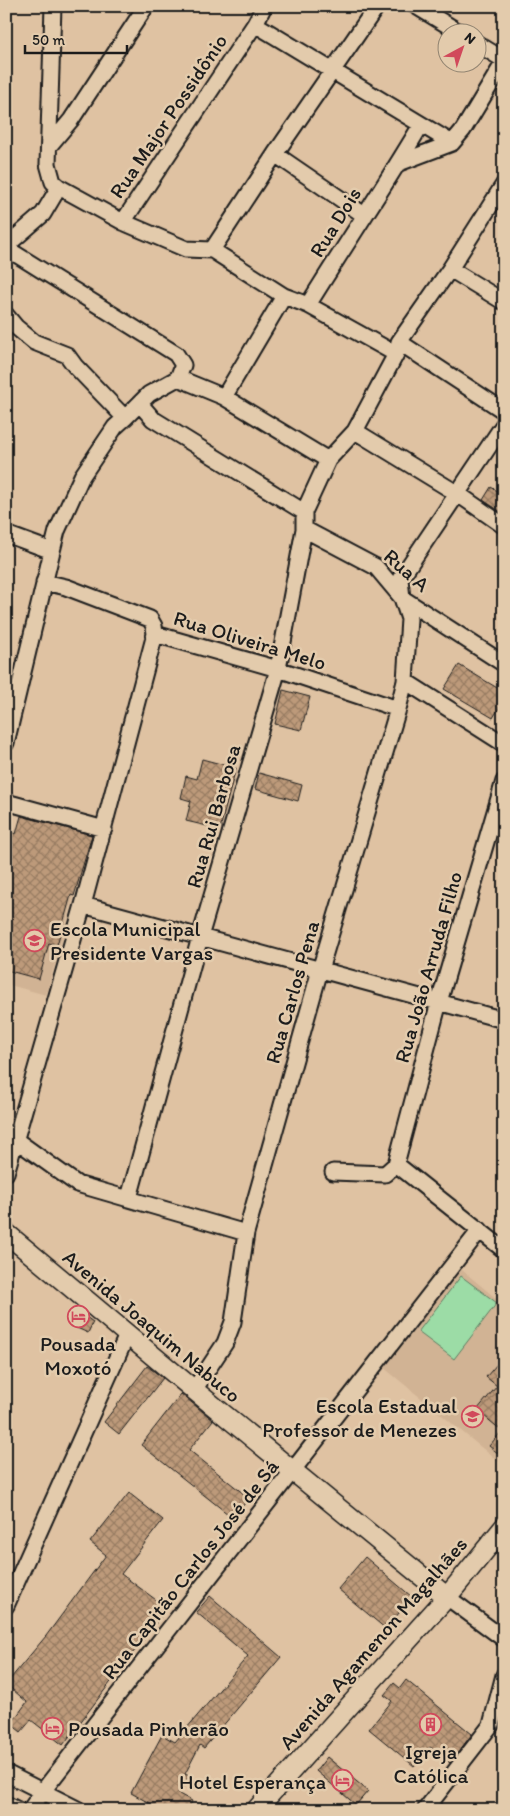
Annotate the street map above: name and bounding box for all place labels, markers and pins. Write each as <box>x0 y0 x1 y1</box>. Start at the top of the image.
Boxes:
place label: Escola Municipal Presidente Vargas <box>50 916 213 965</box>
school or university icon: Escola Municipal Presidente Vargas <box>22 928 46 952</box>
hotel icon: Pousada Moxotó <box>66 1304 90 1328</box>
place label: Pousada Moxotó <box>40 1331 116 1380</box>
place label: Escola Estadual Professor de Menezes <box>262 1393 457 1442</box>
school or university icon: Escola Estadual Professor de Menezes <box>461 1405 485 1429</box>
building icon: Igreja Católica <box>419 1712 443 1736</box>
hotel icon: Pousada Pinherão <box>40 1716 64 1740</box>
place label: Pousada Pinherão <box>68 1716 229 1741</box>
place label: Igreja Católica <box>393 1739 469 1788</box>
place label: Hotel Esperança <box>179 1769 326 1794</box>
hotel icon: Hotel Esperança <box>330 1769 354 1793</box>

